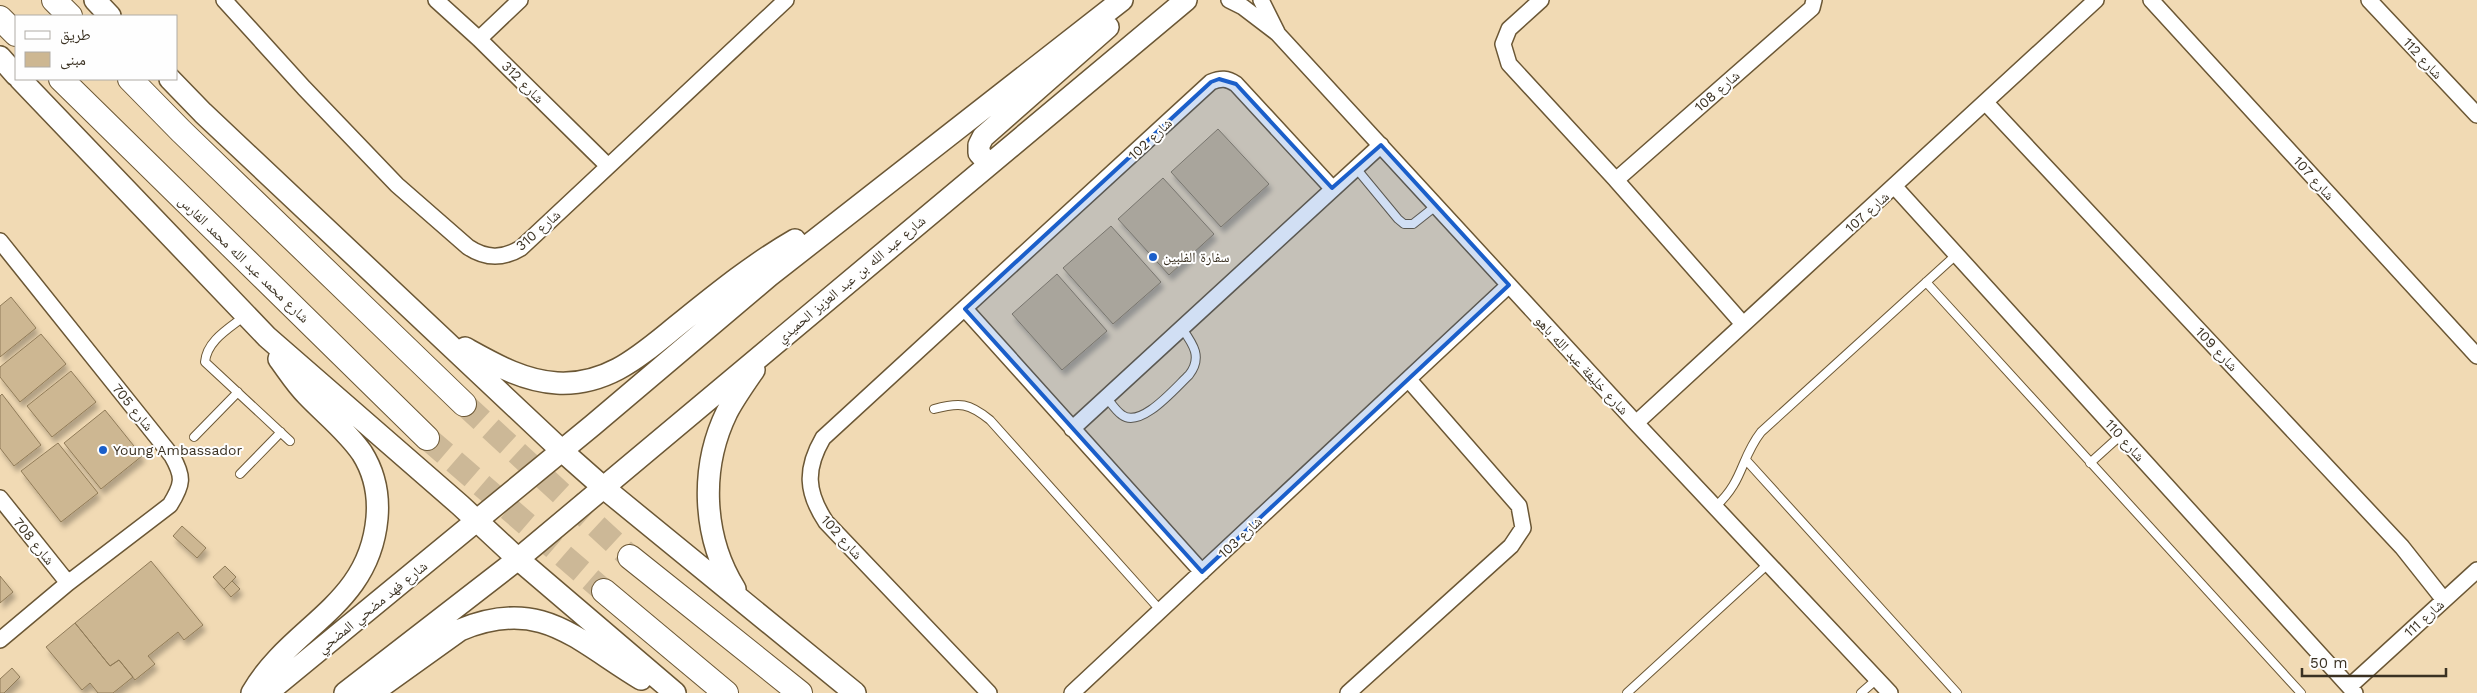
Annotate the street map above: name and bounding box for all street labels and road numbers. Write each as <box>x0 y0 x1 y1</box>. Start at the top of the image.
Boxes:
street label: شارع 112 <box>2398 34 2446 83</box>
street label: شارع 312 <box>497 58 547 108</box>
street label: شارع 108 <box>1691 67 1744 116</box>
street label: شارع 102 <box>1125 115 1176 165</box>
street label: شارع 107 <box>2289 153 2338 204</box>
street label: شارع 107 <box>1842 188 1893 237</box>
street label: شارع محمد عبد الله محمد الفارس <box>174 192 313 327</box>
street label: شارع 310 <box>512 206 565 255</box>
street label: شارع عبد الله بن عبد العزيز الحميدي <box>774 212 931 349</box>
street label: شارع خليفة عبد الله باهو <box>1530 312 1632 419</box>
street label: شارع 109 <box>2191 324 2241 376</box>
street label: شارع 705 <box>108 380 157 435</box>
street label: شارع 110 <box>2100 416 2148 466</box>
street label: شارع 102 <box>817 512 866 564</box>
street label: شارع 103 <box>1215 513 1266 563</box>
street label: شارع 708 <box>9 514 58 569</box>
street label: شارع فهد مضحي المضحي <box>314 558 432 659</box>
street label: شارع 111 <box>2401 596 2448 641</box>

